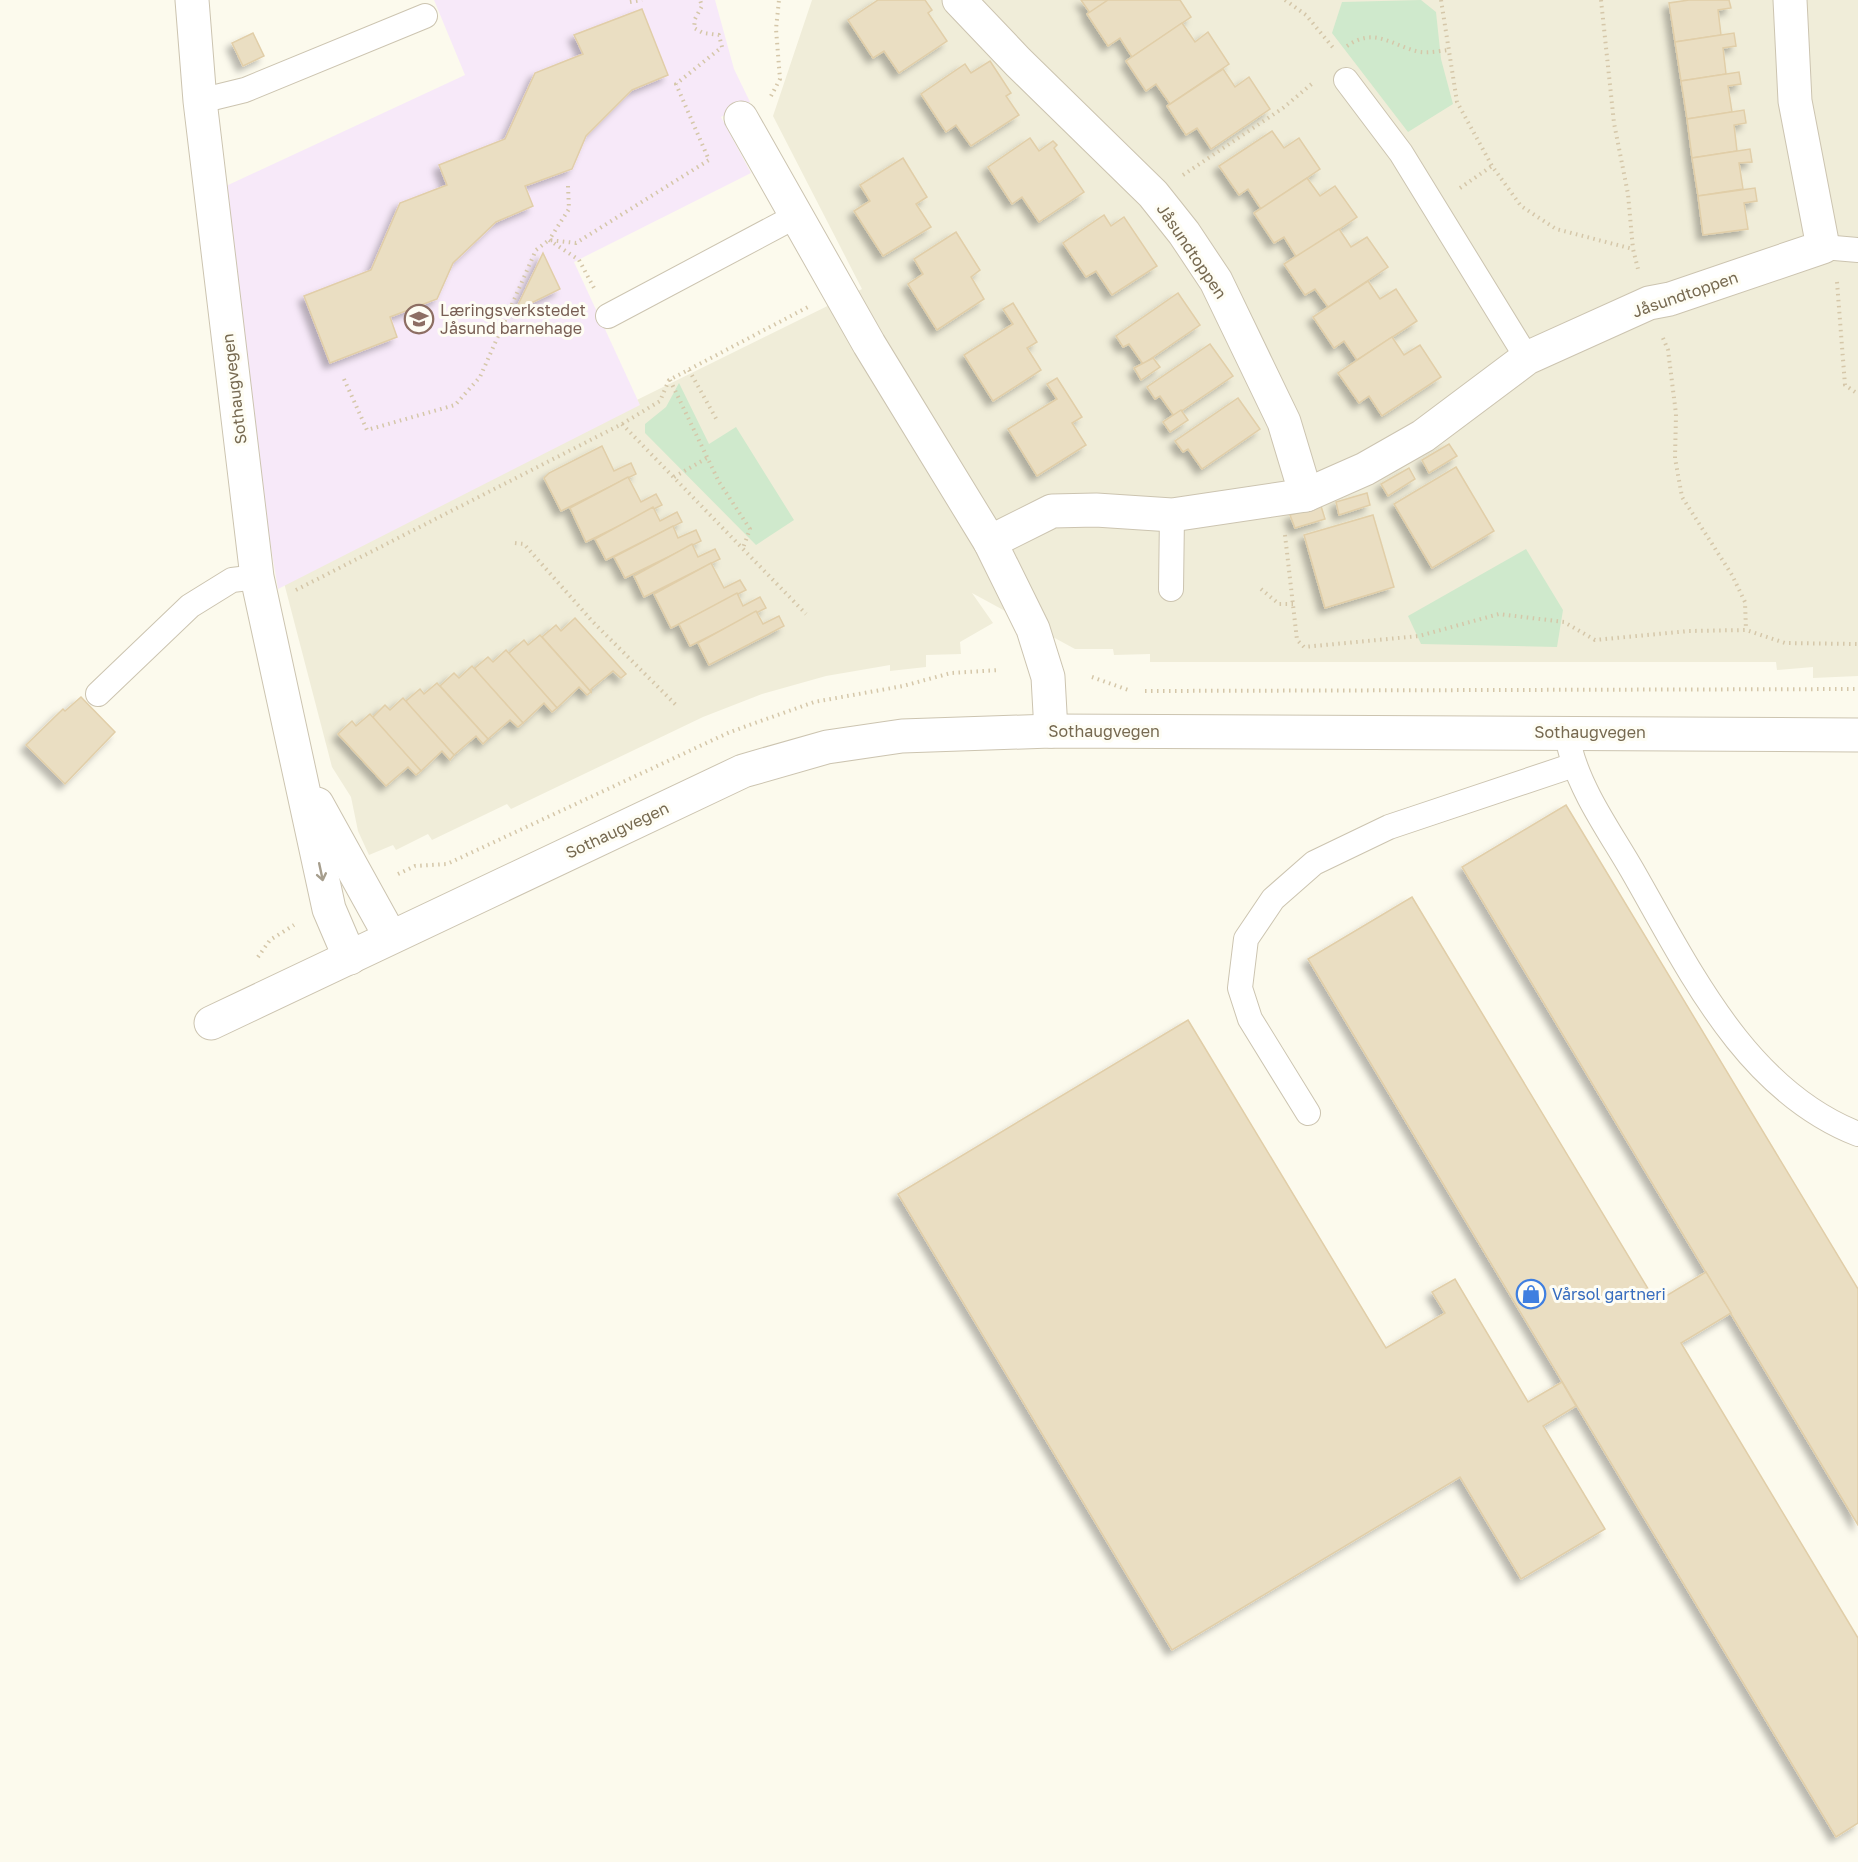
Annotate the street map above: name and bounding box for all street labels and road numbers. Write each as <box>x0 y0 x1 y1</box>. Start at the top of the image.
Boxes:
street label: Jåsundtoppen <box>1153 200 1231 302</box>
street label: Jåsundtoppen <box>1629 267 1741 321</box>
street label: Sothaugvegen <box>217 332 251 446</box>
street label: Sothaugvegen <box>1048 721 1160 741</box>
street label: Sothaugvegen <box>1534 722 1646 742</box>
street label: Sothaugvegen <box>562 797 672 863</box>

